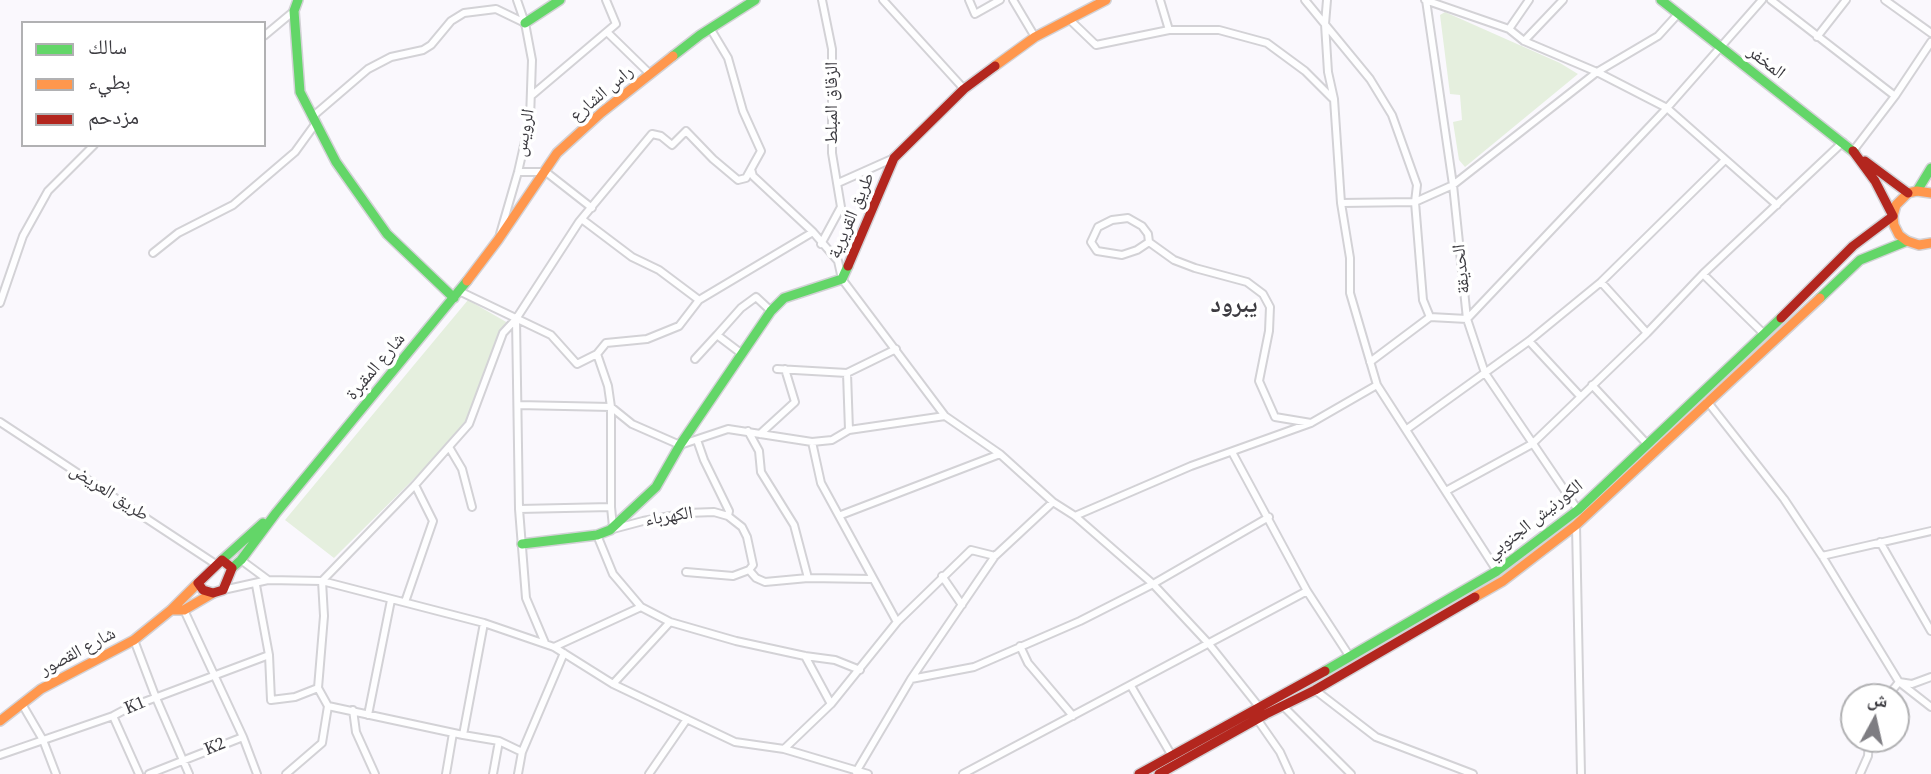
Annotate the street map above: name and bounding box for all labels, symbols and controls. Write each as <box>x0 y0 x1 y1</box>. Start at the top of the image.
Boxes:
legend <box>21 21 266 147</box>
text: سالك <box>88 32 127 61</box>
street label: المخفر <box>1743 42 1789 84</box>
street label: راس الشارع <box>566 61 638 127</box>
street label: الزقاق المبلط <box>821 62 843 144</box>
text: بطيء <box>88 67 131 96</box>
text: مزدحم <box>88 102 139 131</box>
street label: الرويس <box>510 107 540 159</box>
street label: طريق القريرية <box>824 170 880 262</box>
street label: الحديقة <box>1449 243 1475 295</box>
district label: يبرود <box>1210 292 1258 320</box>
street label: شارع المقبرة <box>342 329 410 405</box>
street label: طريق العريض <box>65 459 153 527</box>
street label: الكورنيش الجنوبي <box>1482 476 1588 564</box>
street label: الكهرباء <box>644 503 694 531</box>
street label: شارع القصور <box>36 623 120 681</box>
north arrow <box>1840 683 1910 753</box>
text: ش <box>1866 685 1889 713</box>
street label: K1 <box>121 692 149 720</box>
street label: K2 <box>201 733 229 761</box>

